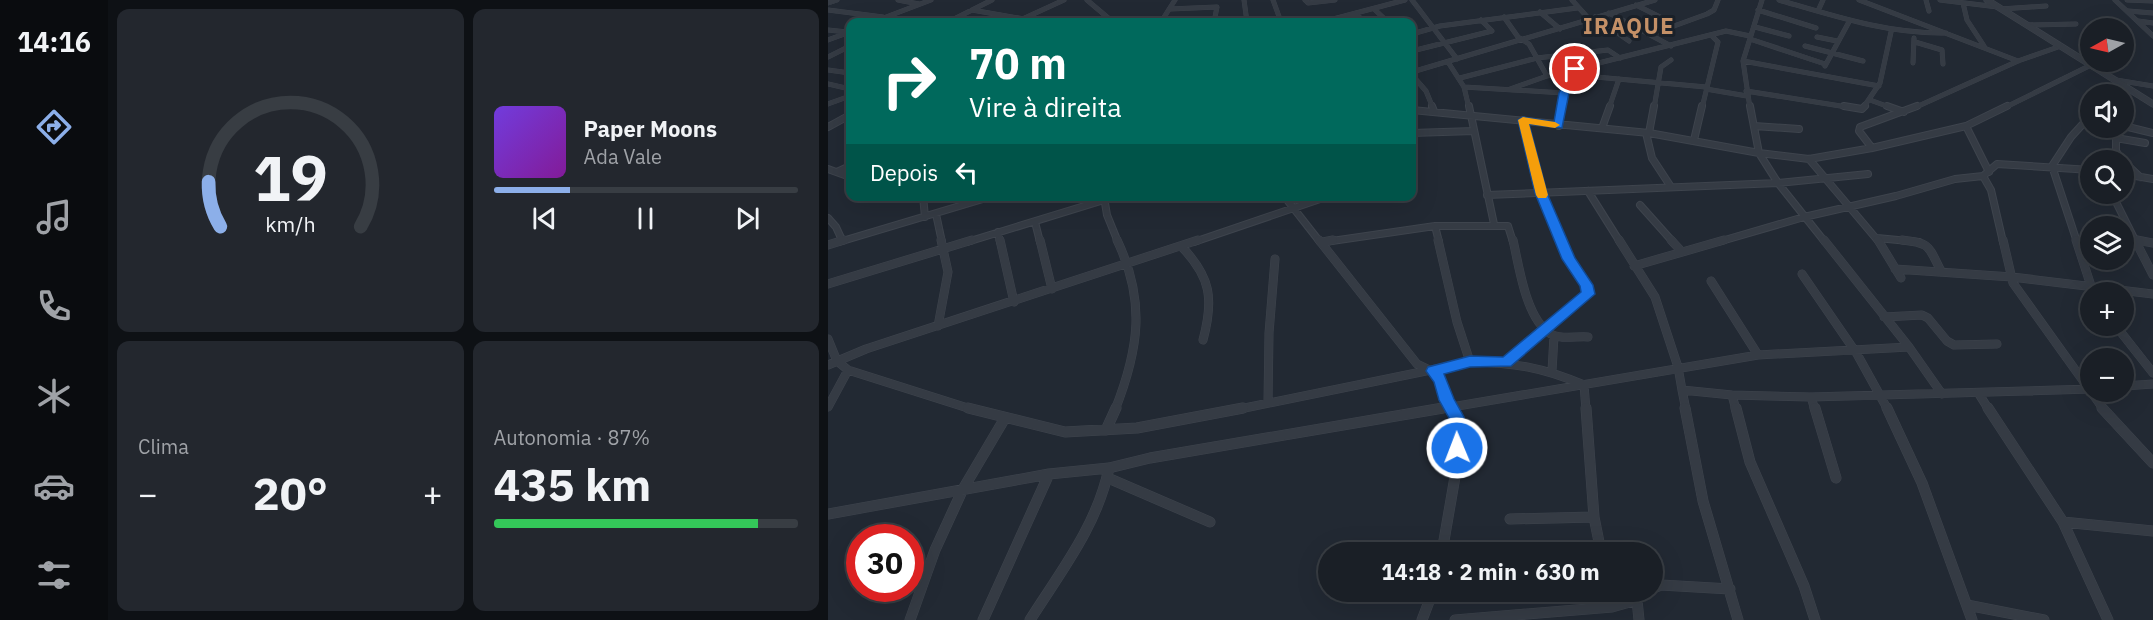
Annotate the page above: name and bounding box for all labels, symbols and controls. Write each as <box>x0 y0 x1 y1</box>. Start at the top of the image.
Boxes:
district label: IRAQUE <box>1583 11 1675 40</box>
north arrow <box>2080 18 2134 72</box>
map controls <box>2080 18 2134 402</box>
text: 14:16 <box>17 24 91 59</box>
text: 70 m <box>969 36 1067 91</box>
icon: right <box>870 42 948 120</box>
pin <box>1549 43 1600 94</box>
icon: arrive <box>1558 52 1591 85</box>
button: sound <box>2080 84 2134 138</box>
text: Vire à direita <box>969 89 1122 124</box>
icon: directions <box>33 106 75 148</box>
text: Paper Moons <box>584 114 717 143</box>
text: 19 <box>253 138 328 219</box>
text: Ada Vale <box>584 143 662 170</box>
button: search <box>2080 150 2134 204</box>
icon: left <box>950 156 983 189</box>
text: Depois <box>870 158 938 187</box>
icon: music <box>33 196 75 238</box>
icon: previous <box>528 202 561 235</box>
icon: pause <box>629 202 662 235</box>
icon: next <box>731 202 764 235</box>
text: km/h <box>265 211 315 239</box>
button: layers <box>2080 216 2134 270</box>
button: + <box>2080 282 2134 336</box>
icon: phone <box>33 285 75 327</box>
button: − <box>2080 348 2134 402</box>
icon: climate <box>33 375 75 417</box>
position arrow <box>1425 416 1489 480</box>
text: Autonomia · 87% <box>494 424 650 451</box>
text: Clima <box>138 433 189 460</box>
text: 435 km <box>494 455 651 513</box>
text: 20° <box>253 464 328 522</box>
icon: car <box>33 465 75 507</box>
text: − <box>138 472 158 515</box>
text: + <box>423 472 443 515</box>
speed limit sign: 30 <box>846 524 924 602</box>
icon: filters <box>33 554 75 596</box>
text: 14:18 · 2 min · 630 m <box>1381 557 1600 586</box>

